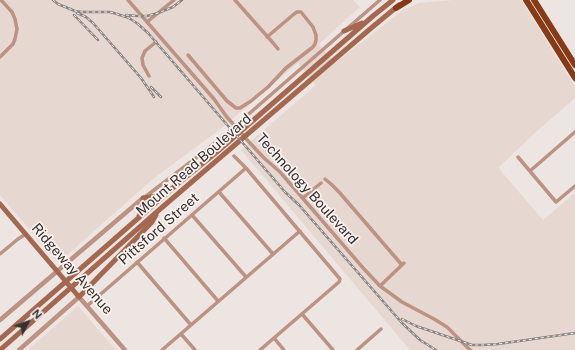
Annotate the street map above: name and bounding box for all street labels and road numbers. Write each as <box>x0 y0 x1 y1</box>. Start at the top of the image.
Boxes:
street label: Mount Read Boulevard <box>133 110 255 220</box>
street label: Technology Boulevard <box>253 130 361 248</box>
street label: Pittsford Street <box>115 190 203 268</box>
street label: Ridgeway Avenue <box>28 220 116 318</box>

